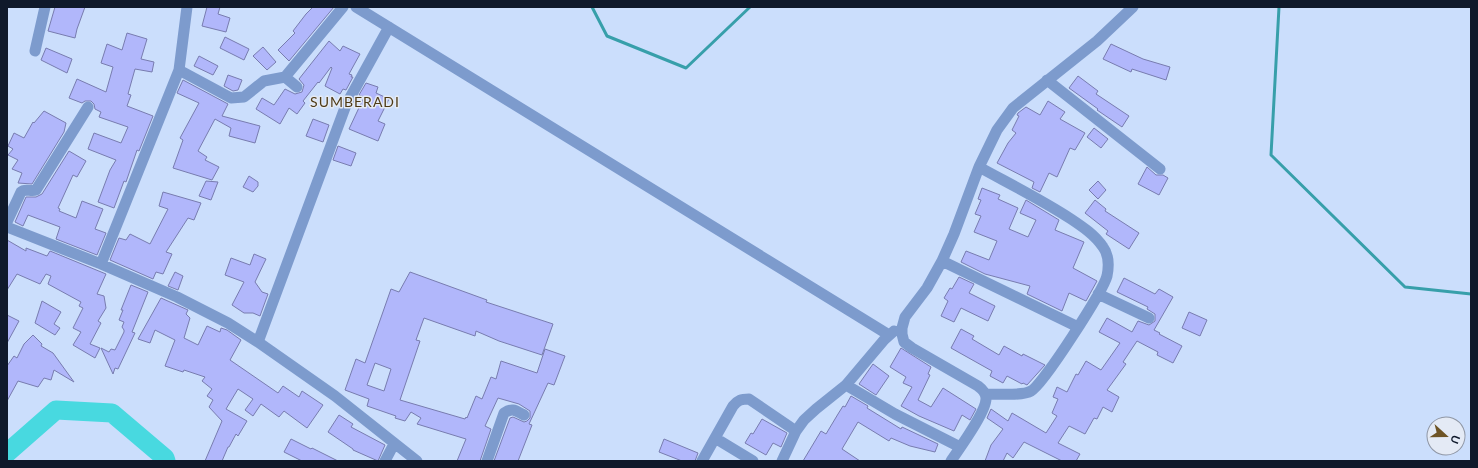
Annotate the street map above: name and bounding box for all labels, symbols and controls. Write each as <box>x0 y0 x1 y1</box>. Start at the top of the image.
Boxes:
district label: SUMBERADI <box>310 93 400 110</box>
north arrow <box>1426 416 1466 456</box>
text: U <box>1448 434 1463 446</box>

